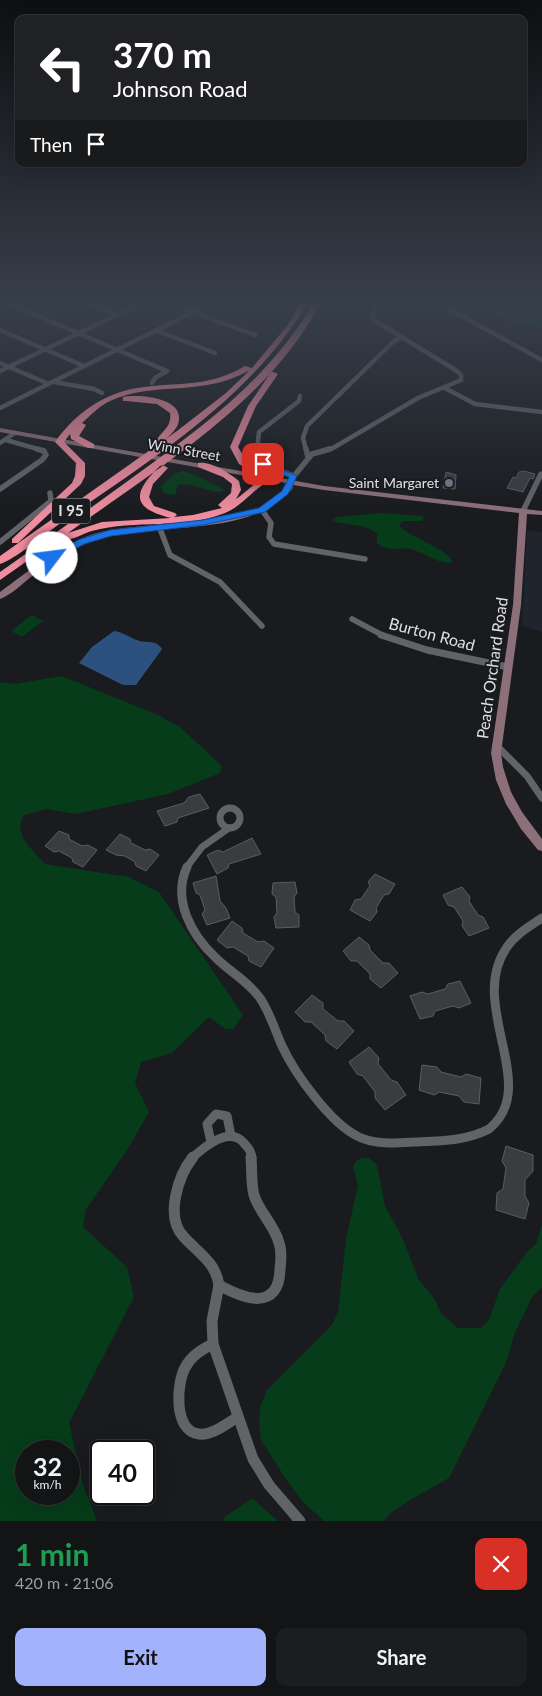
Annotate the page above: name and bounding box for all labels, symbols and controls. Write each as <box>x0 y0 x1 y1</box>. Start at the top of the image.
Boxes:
text: 370 m <box>113 33 212 75</box>
icon: left <box>30 35 95 100</box>
text: Johnson Road <box>113 75 248 102</box>
icon: arrive <box>82 130 110 158</box>
text: Then <box>30 133 72 156</box>
street label: Winn Street <box>146 435 222 464</box>
pin <box>242 443 284 485</box>
icon: arrive <box>249 450 277 478</box>
place label: Saint Margaret <box>349 474 439 491</box>
marker: Saint Margaret <box>443 477 455 489</box>
road number: I 95 <box>52 498 90 524</box>
position arrow <box>25 531 77 583</box>
street label: Peach Orchard Road <box>472 596 511 740</box>
street label: Burton Road <box>387 613 477 654</box>
speed limit sign: 40 <box>90 1440 155 1505</box>
text: 32 <box>33 1451 62 1481</box>
text: km/h <box>33 1477 62 1492</box>
text: 1 min <box>15 1536 89 1572</box>
button: close <box>475 1538 527 1590</box>
text: 420 m · 21:06 <box>15 1573 114 1592</box>
button: Exit <box>15 1628 266 1686</box>
button: Share <box>276 1628 527 1686</box>

